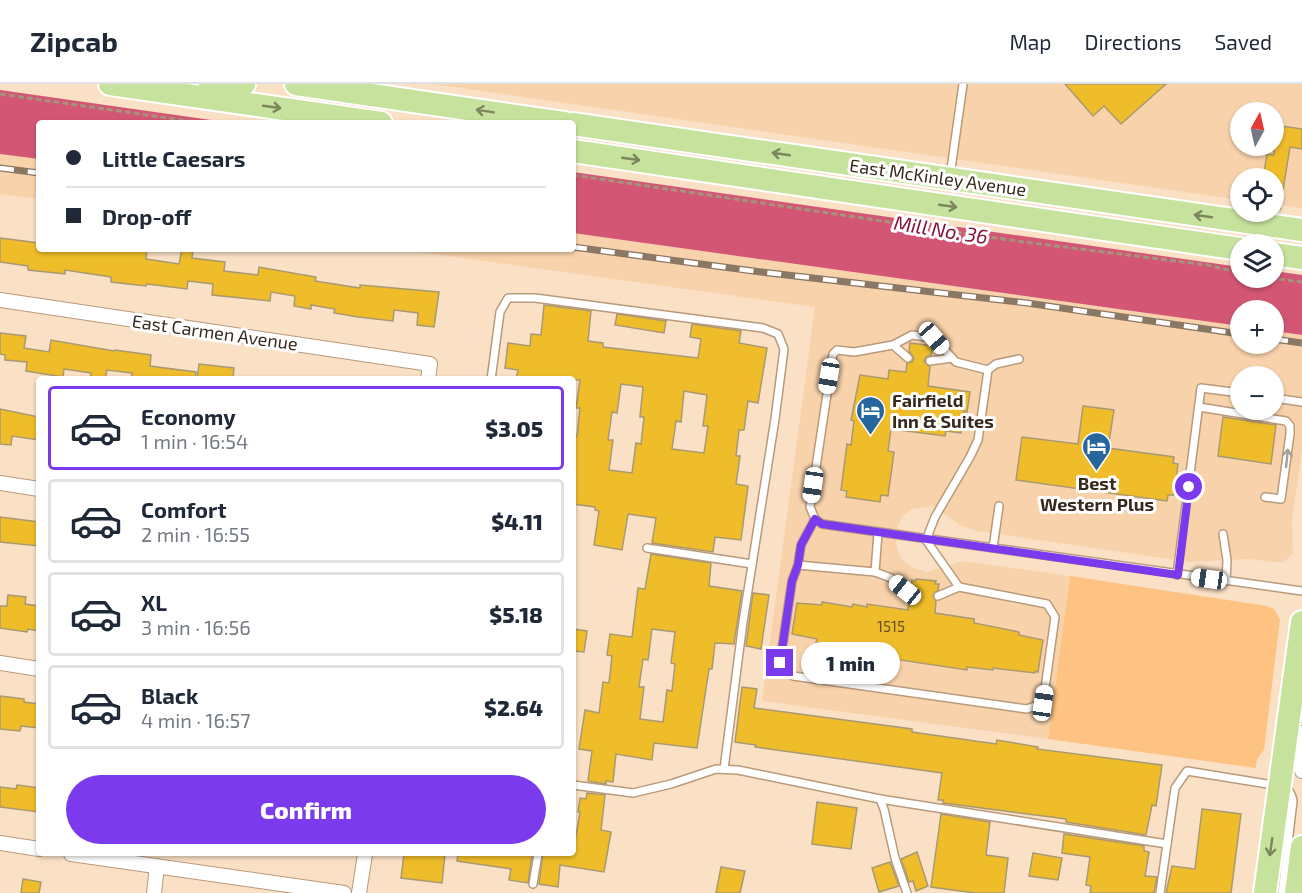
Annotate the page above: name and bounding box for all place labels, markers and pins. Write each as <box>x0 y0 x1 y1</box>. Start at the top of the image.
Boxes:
place label: Fairfield Inn & Suites <box>892 389 994 432</box>
hotel icon: Fairfield Inn & Suites <box>855 394 887 436</box>
hotel icon: Best Western Plus <box>1081 430 1113 472</box>
place label: Best Western Plus <box>1040 472 1154 515</box>

